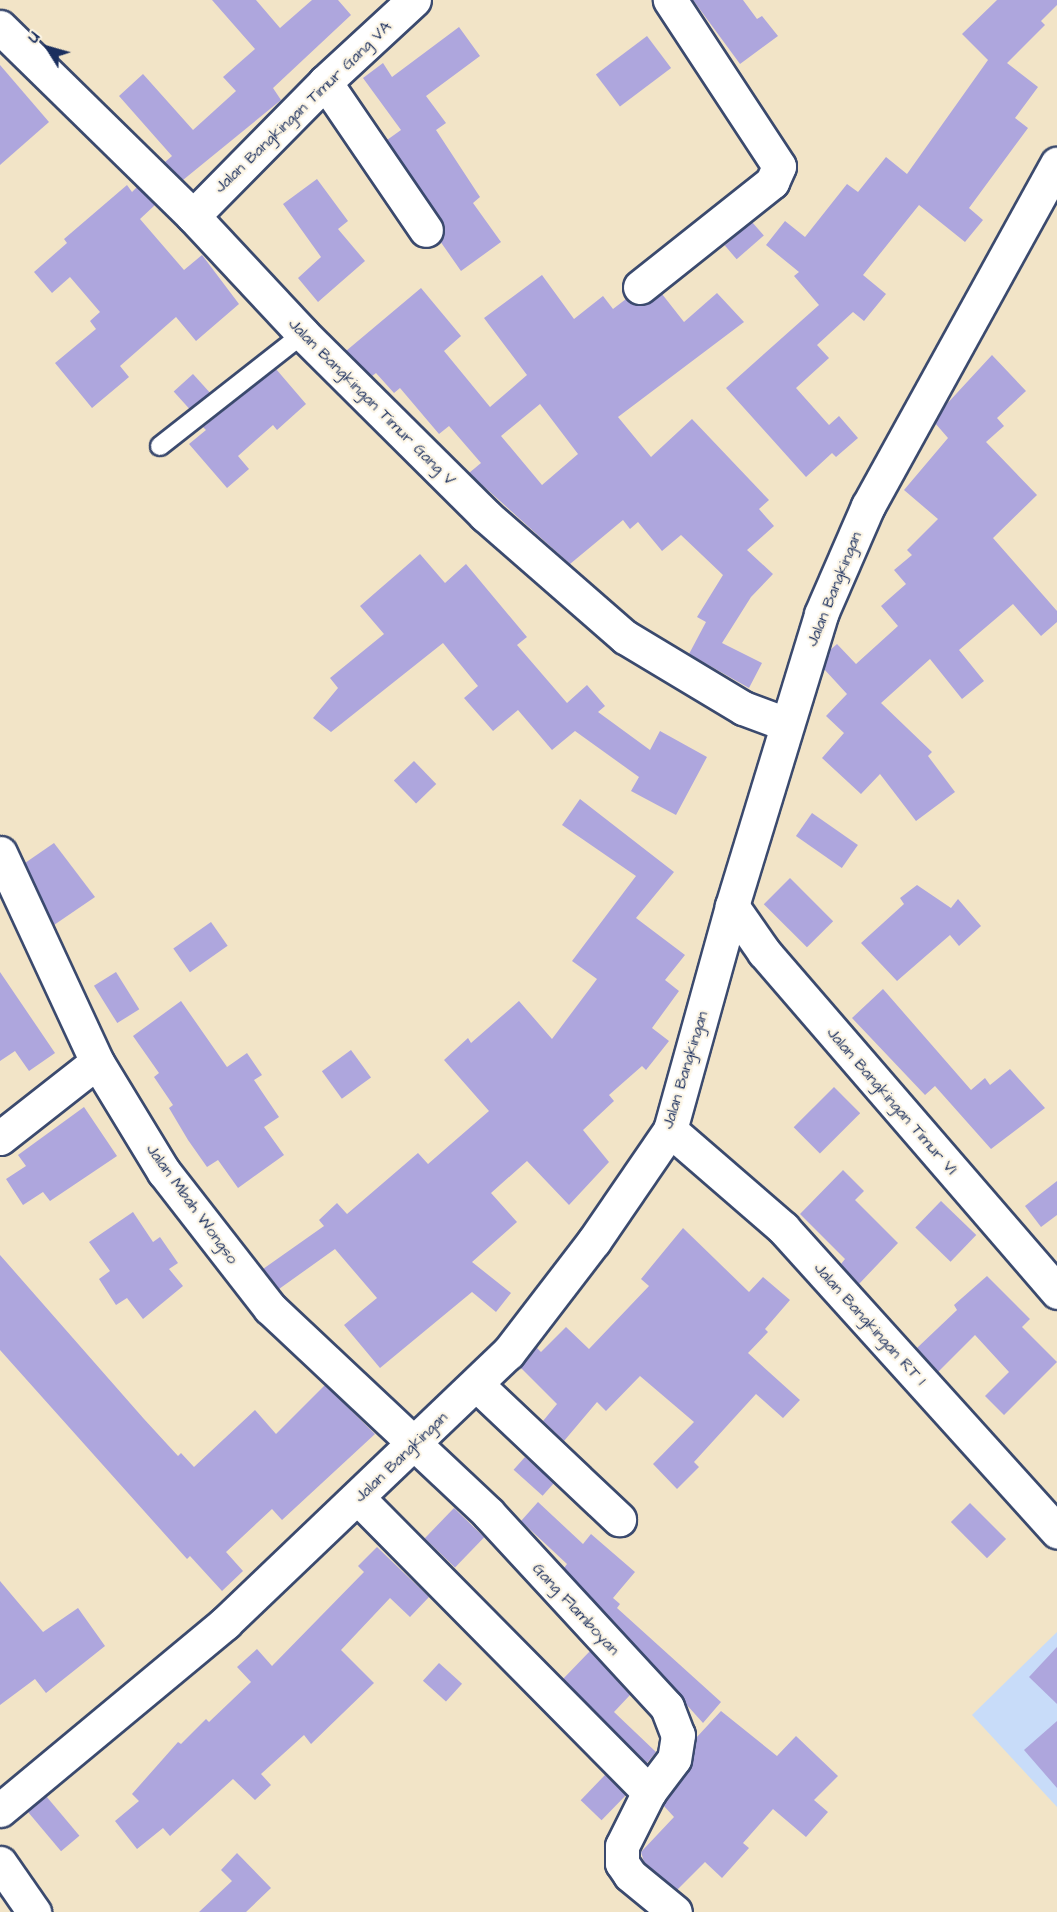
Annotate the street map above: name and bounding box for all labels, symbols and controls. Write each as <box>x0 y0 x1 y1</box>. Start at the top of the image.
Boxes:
street label: Jalan Bangkingan Timur Gang VA <box>210 17 396 197</box>
north arrow <box>18 18 78 78</box>
text: U <box>22 27 45 47</box>
street label: Jalan Bangkingan Timur Gang V <box>284 314 460 490</box>
street label: Jalan Bangkingan <box>802 529 866 649</box>
street label: Jalan Bangkingan <box>658 1009 712 1131</box>
street label: Jalan Bangkingan Timur VI <box>823 1023 961 1179</box>
street label: Jalan Mbah Wongso <box>142 1140 242 1268</box>
street label: Jalan Bangkingan RT 1 <box>810 1259 930 1389</box>
street label: Jalan Bangkingan <box>350 1408 452 1506</box>
street label: Gang Flamboyan <box>528 1559 624 1659</box>

